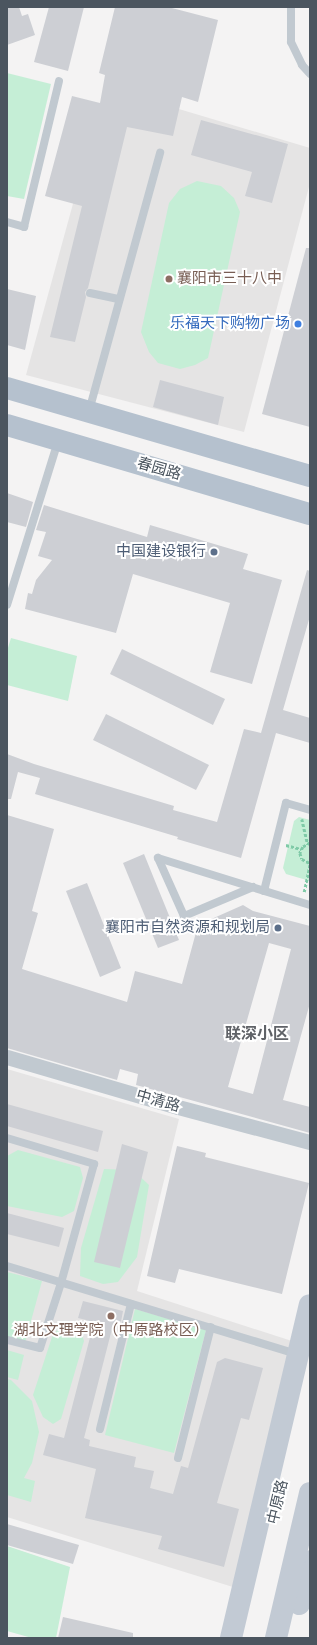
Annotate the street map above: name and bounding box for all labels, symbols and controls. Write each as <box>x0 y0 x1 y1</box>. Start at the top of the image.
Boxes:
place label: 襄阳市三十八中 <box>177 270 282 288</box>
marker: 襄阳市三十八中 <box>164 274 174 284</box>
place label: 乐福天下购物广场 <box>170 315 290 333</box>
marker: 乐福天下购物广场 <box>293 319 303 329</box>
street label: 春园路 <box>135 454 183 484</box>
place label: 中国建设银行 <box>116 543 206 561</box>
marker: 中国建设银行 <box>209 547 219 557</box>
place label: 襄阳市自然资源和规划局 <box>105 919 270 937</box>
marker: 襄阳市自然资源和规划局 <box>273 923 283 933</box>
district label: 联深小区 <box>225 1024 289 1044</box>
street label: 中清路 <box>134 1086 182 1116</box>
marker: 湖北文理学院（中原路校区） <box>106 1311 116 1321</box>
place label: 湖北文理学院（中原路校区） <box>14 1322 208 1340</box>
street label: 中原路 <box>264 1478 292 1526</box>

